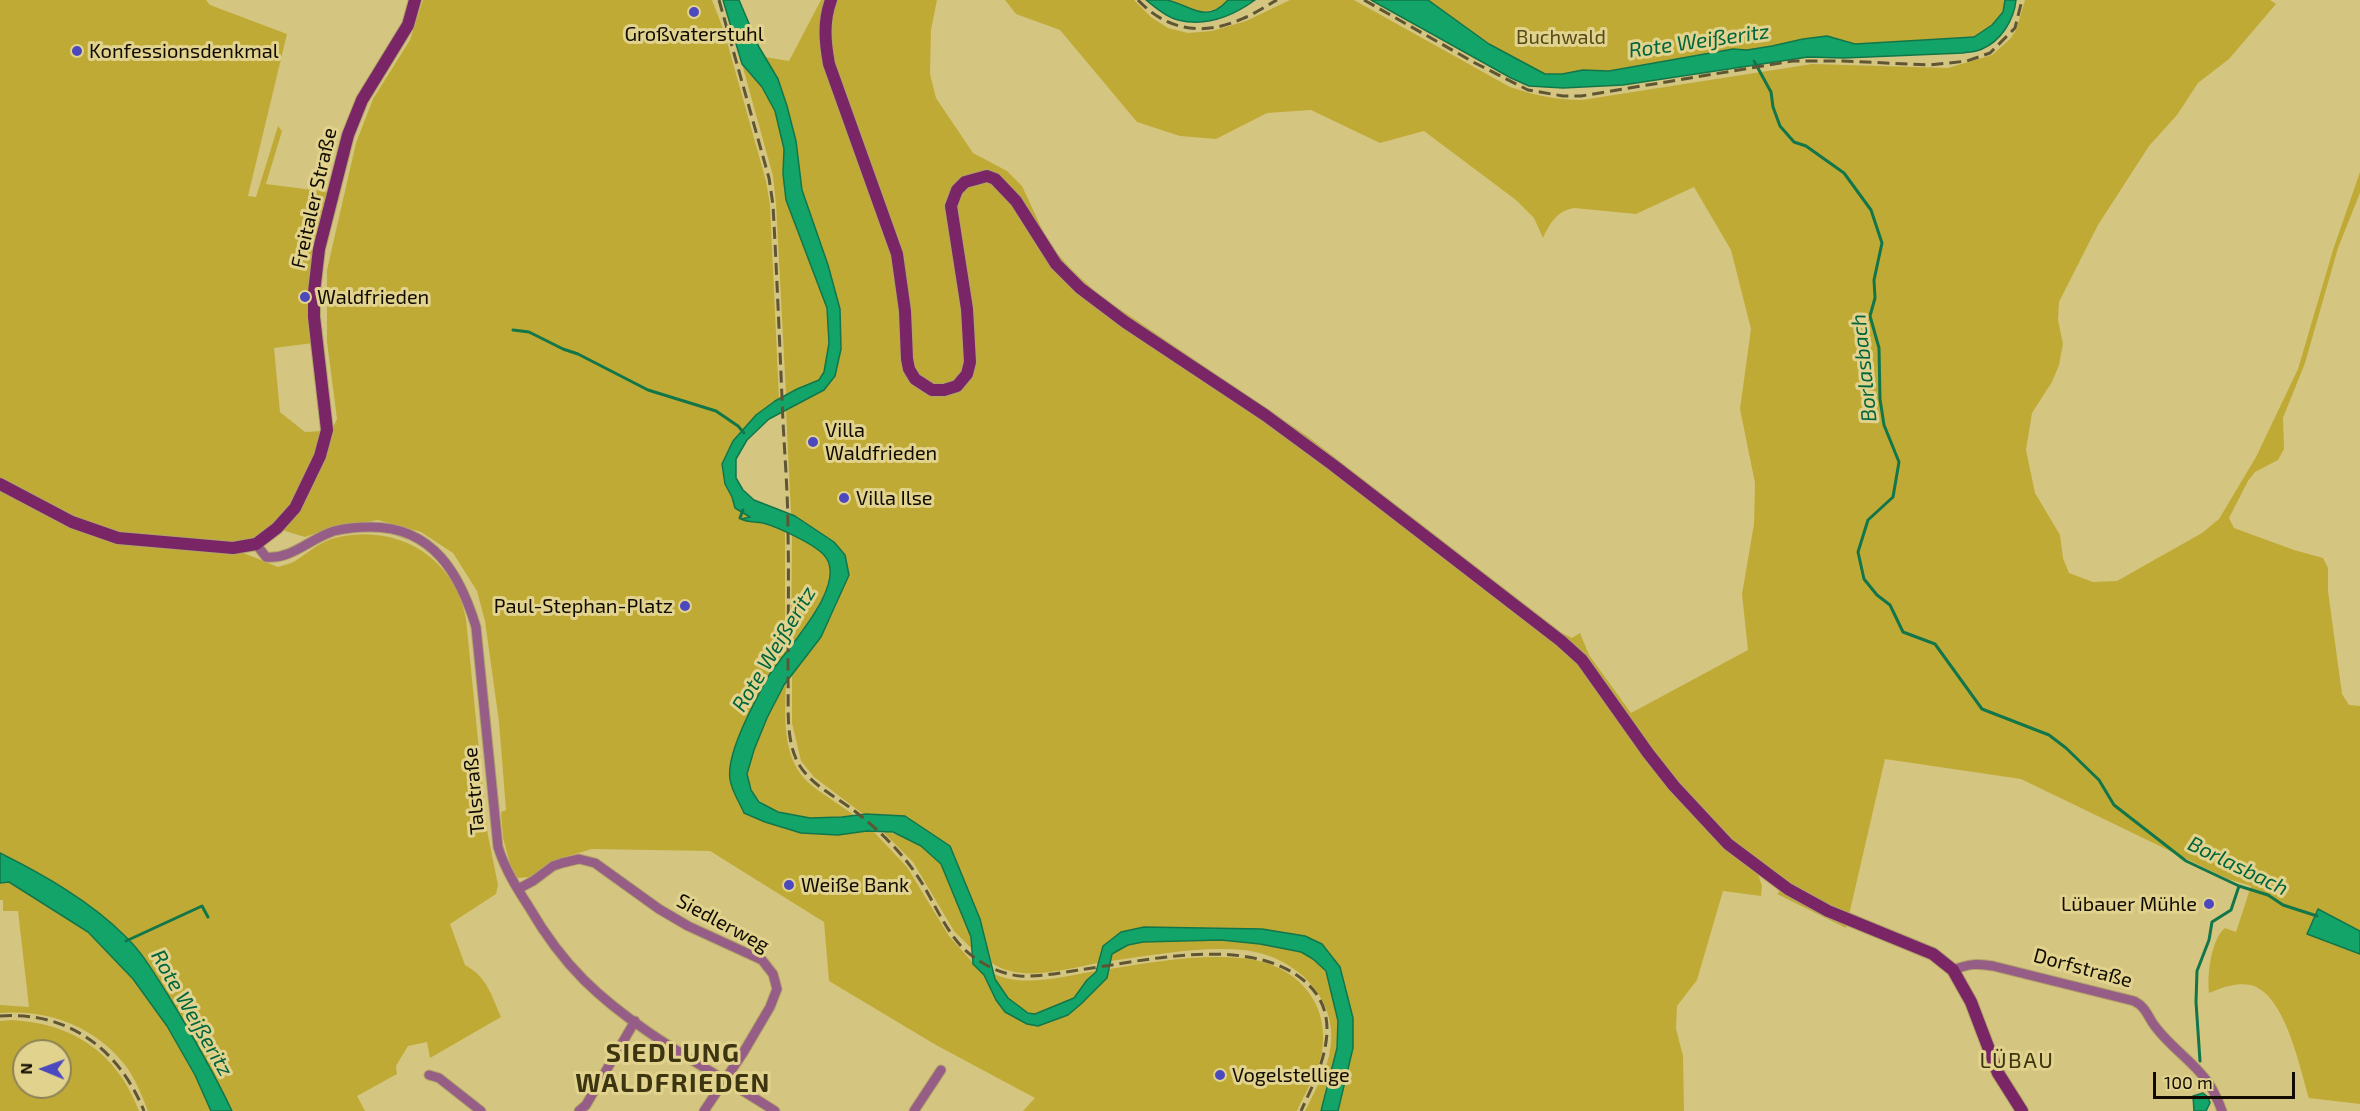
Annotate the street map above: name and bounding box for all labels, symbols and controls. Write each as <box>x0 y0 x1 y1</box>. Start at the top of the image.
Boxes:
marker: Großvaterstuhl <box>687 5 701 19</box>
water label: Rote Weißeritz <box>1627 19 1771 63</box>
place label: Großvaterstuhl <box>624 22 764 46</box>
park label: Buchwald <box>1516 25 1606 49</box>
place label: Konfessionsdenkmal <box>89 39 279 63</box>
marker: Konfessionsdenkmal <box>70 44 84 58</box>
street label: Freitaler Straße <box>286 125 342 271</box>
place label: Waldfrieden <box>317 285 429 309</box>
marker: Waldfrieden <box>298 290 312 304</box>
water label: Borlasbach <box>1846 313 1882 423</box>
place label: Villa Waldfrieden <box>825 418 937 465</box>
marker: Villa Waldfrieden <box>806 435 820 449</box>
place label: Villa Ilse <box>856 486 933 510</box>
marker: Villa Ilse <box>837 491 851 505</box>
water label: Rote Weißeritz <box>727 582 821 716</box>
place label: Paul-Stephan-Platz <box>494 594 673 618</box>
marker: Paul-Stephan-Platz <box>678 599 692 613</box>
street label: Talstraße <box>458 746 490 836</box>
water label: Borlasbach <box>2184 831 2292 901</box>
place label: Weiße Bank <box>801 873 909 897</box>
marker: Weiße Bank <box>782 878 796 892</box>
street label: Siedlerweg <box>673 889 773 957</box>
place label: Lübauer Mühle <box>2061 892 2197 916</box>
marker: Lübauer Mühle <box>2202 897 2216 911</box>
street label: Dorfstraße <box>2031 943 2135 993</box>
water label: Rote Weißeritz <box>146 945 238 1081</box>
district label: SIEDLUNG WALDFRIEDEN <box>575 1037 771 1098</box>
north arrow <box>12 1039 72 1099</box>
district label: LÜBAU <box>1980 1048 2054 1074</box>
scale bar <box>2156 1060 2298 1098</box>
text: N <box>16 1063 35 1075</box>
place label: Vogelstellige <box>1232 1063 1350 1087</box>
marker: Vogelstellige <box>1213 1068 1227 1082</box>
text: 100 m <box>2164 1071 2213 1093</box>

